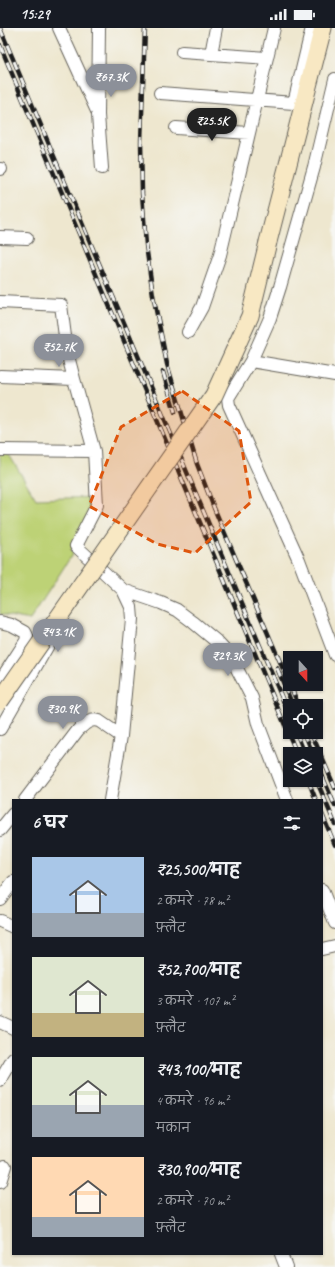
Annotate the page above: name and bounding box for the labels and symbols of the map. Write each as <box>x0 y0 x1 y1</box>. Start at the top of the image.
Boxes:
pin: ₹67.3K <box>78 64 144 98</box>
pin: ₹25.5K <box>179 108 245 142</box>
pin: ₹52.7K <box>26 334 92 368</box>
pin: ₹43.1K <box>25 619 91 653</box>
pin: ₹29.3K <box>195 643 261 677</box>
north arrow <box>283 651 323 691</box>
pin: ₹30.9K <box>30 696 96 730</box>

